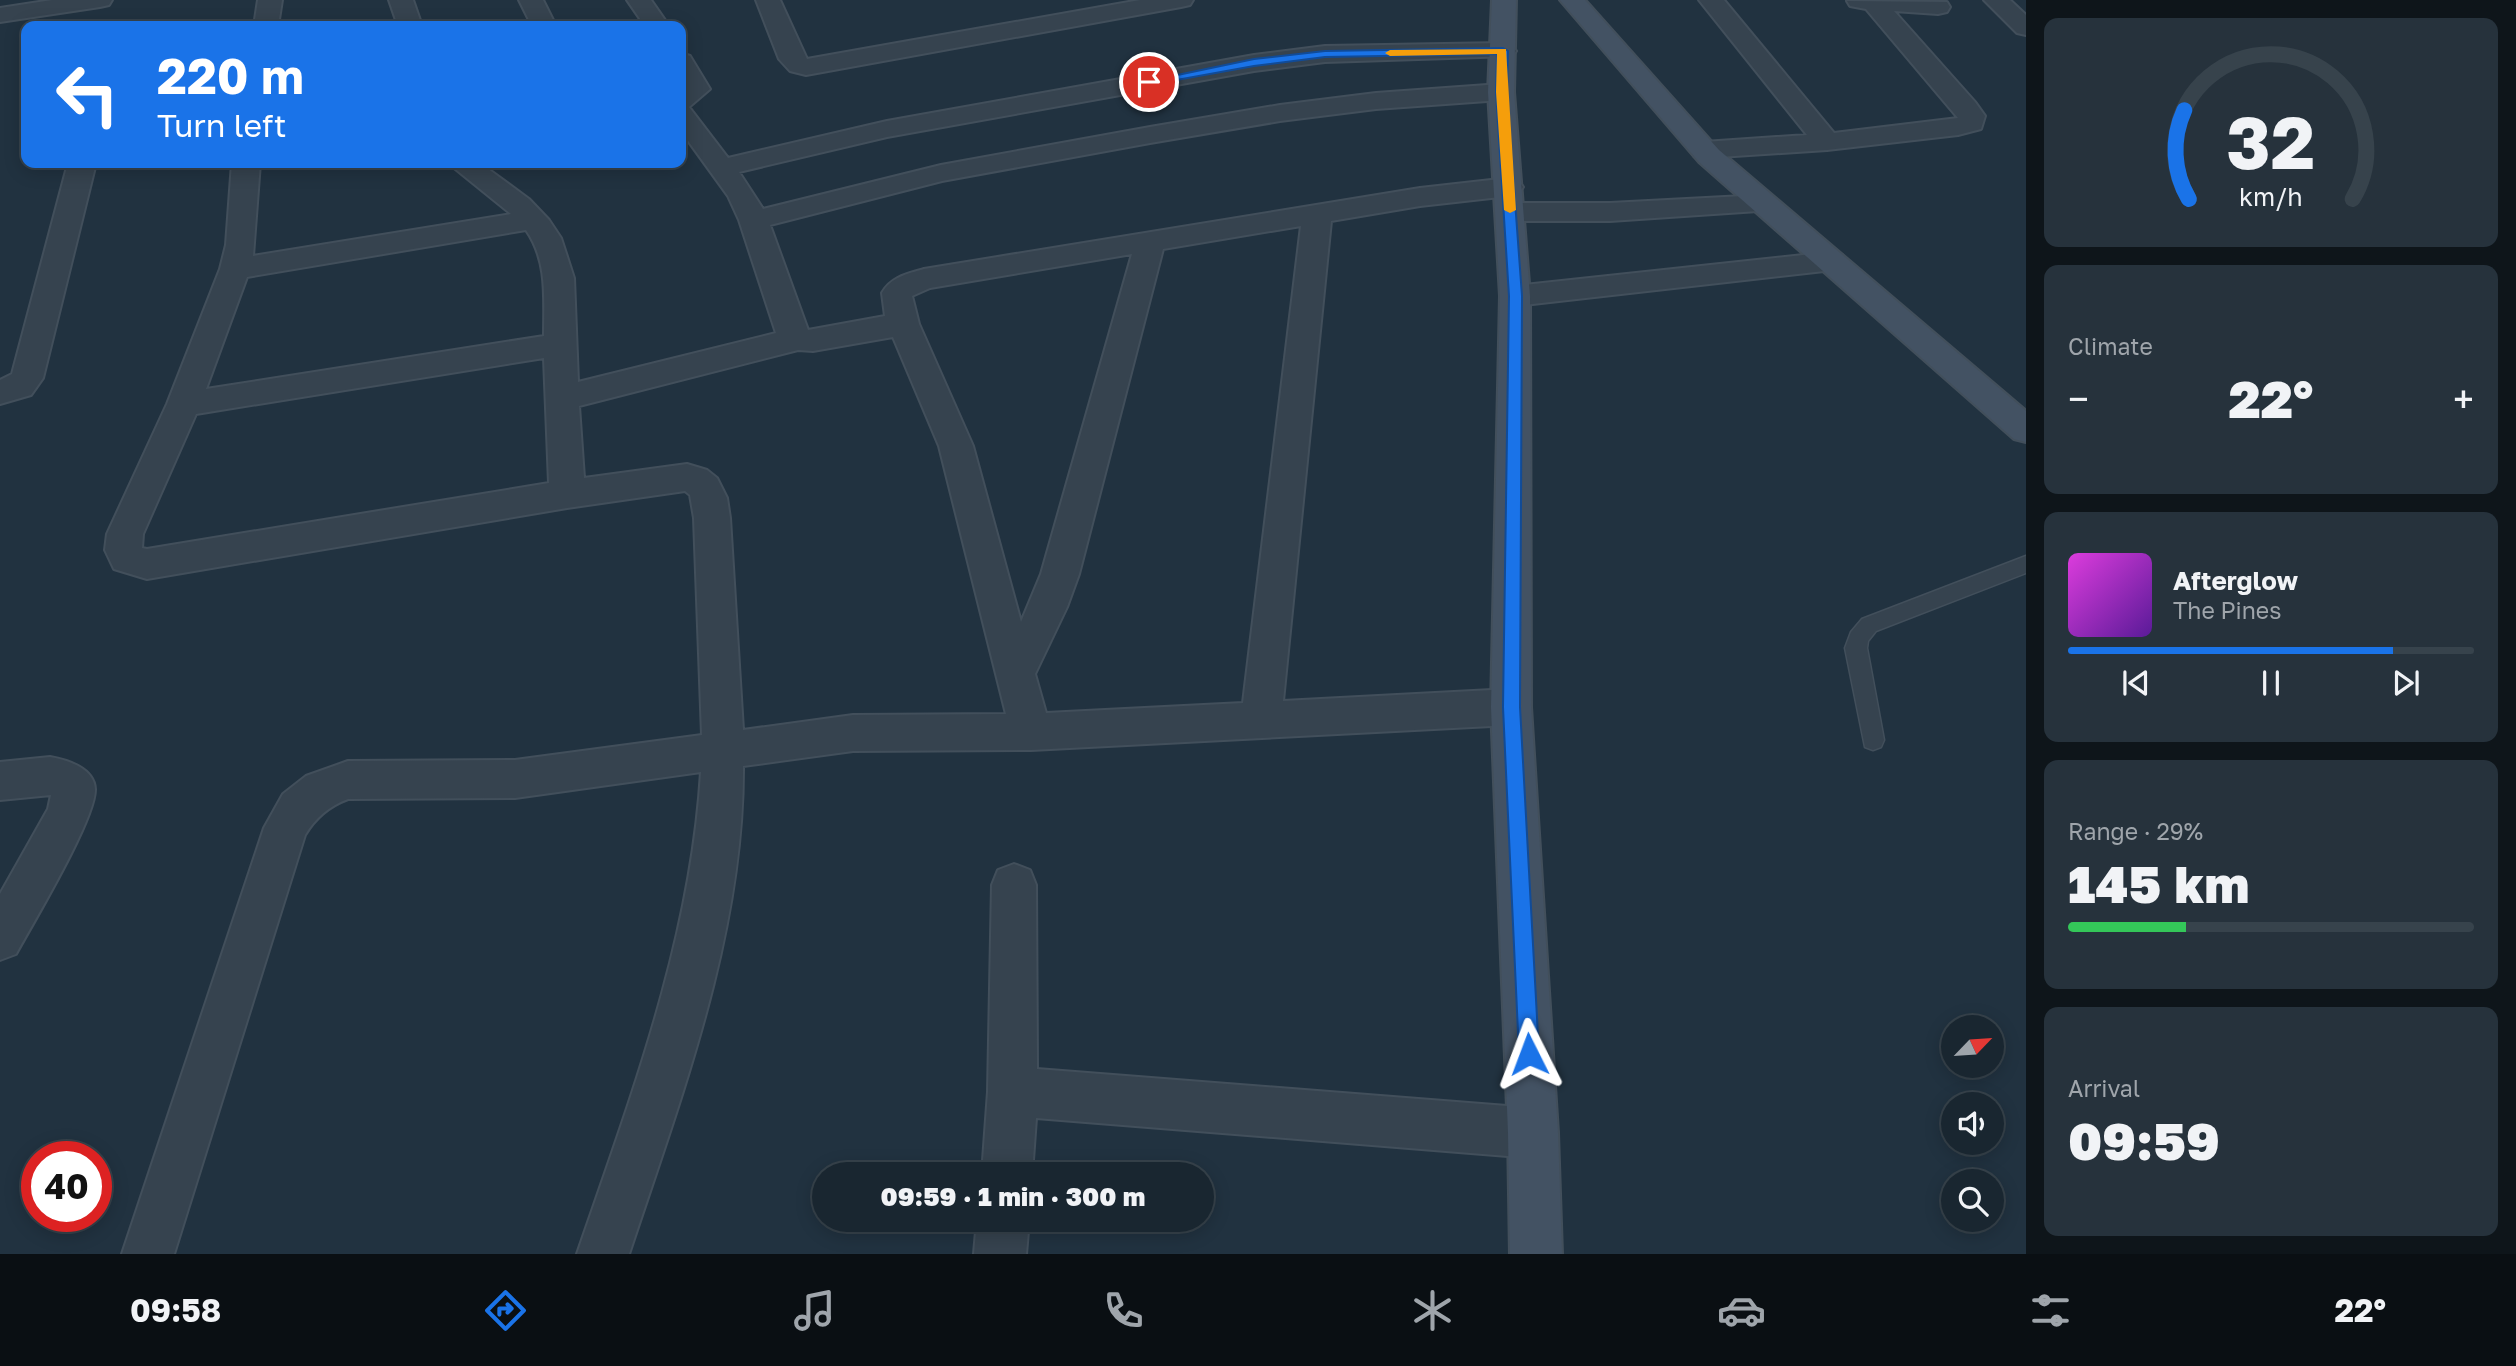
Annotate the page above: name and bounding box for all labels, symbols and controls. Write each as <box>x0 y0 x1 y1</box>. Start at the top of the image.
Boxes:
text: 220 m <box>157 46 304 105</box>
icon: left <box>42 49 133 140</box>
pin <box>1119 52 1179 112</box>
icon: arrive <box>1130 63 1168 101</box>
text: 32 <box>2227 98 2315 185</box>
text: Turn left <box>157 106 286 144</box>
text: km/h <box>2239 180 2303 211</box>
text: Climate <box>2068 332 2153 360</box>
text: 22° <box>2229 367 2313 429</box>
text: − <box>2068 376 2089 421</box>
text: + <box>2453 376 2474 421</box>
text: Afterglow <box>2173 565 2298 596</box>
text: The Pines <box>2173 596 2281 624</box>
icon: previous <box>2117 664 2155 702</box>
icon: pause <box>2252 664 2290 702</box>
icon: next <box>2387 664 2425 702</box>
text: Range · 29% <box>2068 817 2203 845</box>
text: 145 km <box>2068 852 2250 914</box>
north arrow <box>1941 1015 2004 1078</box>
map controls <box>1941 1015 2004 1232</box>
position arrow <box>1492 1017 1566 1091</box>
text: Arrival <box>2068 1074 2140 1102</box>
button: sound <box>1941 1092 2004 1155</box>
text: 09:59 <box>2068 1109 2220 1171</box>
speed limit sign: 40 <box>21 1141 112 1232</box>
button: search <box>1941 1169 2004 1232</box>
text: 09:59 · 1 min · 300 m <box>881 1181 1145 1212</box>
icon: directions <box>481 1286 530 1335</box>
icon: music <box>790 1286 839 1335</box>
icon: phone <box>1099 1286 1148 1335</box>
icon: climate <box>1408 1286 1457 1335</box>
icon: car <box>1717 1286 1766 1335</box>
icon: filters <box>2026 1286 2075 1335</box>
text: 09:58 <box>130 1291 221 1329</box>
text: 22° <box>2334 1291 2386 1329</box>

